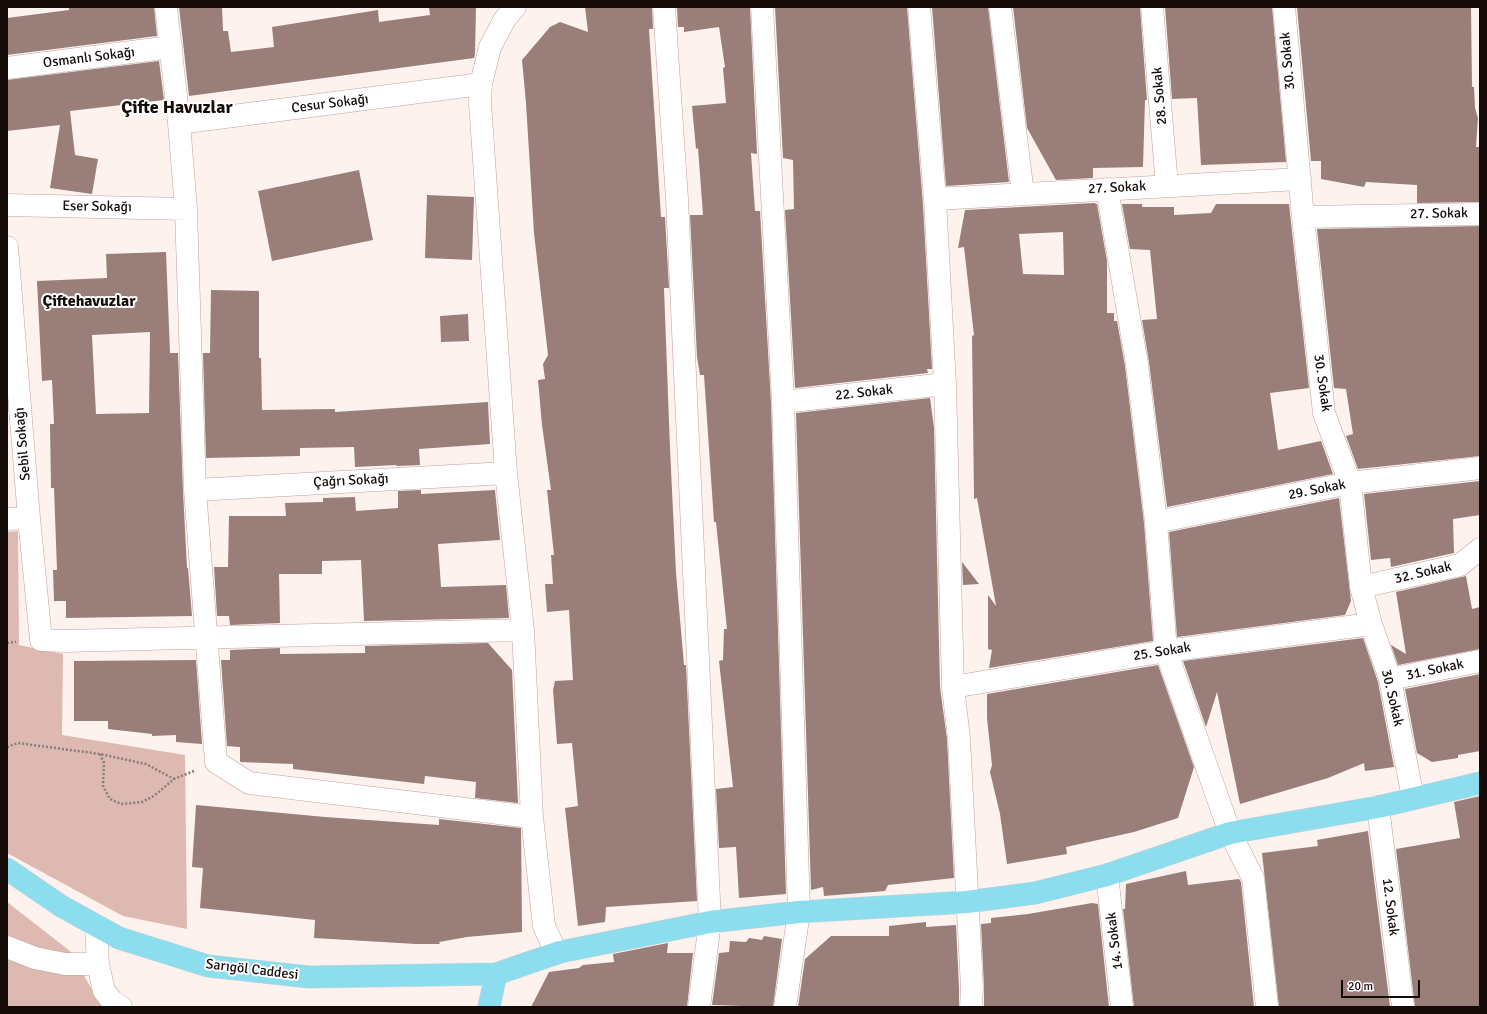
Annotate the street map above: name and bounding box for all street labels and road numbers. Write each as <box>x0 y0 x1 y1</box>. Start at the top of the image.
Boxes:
street label: 30. Sokak <box>1277 31 1299 91</box>
street label: Osmanlı Sokağı <box>42 44 136 72</box>
street label: 28. Sokak <box>1149 66 1171 126</box>
street label: Cesur Sokağı <box>290 91 370 117</box>
street label: 27. Sokak <box>1088 178 1146 198</box>
street label: Eser Sokağı <box>62 198 132 216</box>
street label: 27. Sokak <box>1410 205 1468 223</box>
street label: 30. Sokak <box>1310 353 1334 413</box>
street label: 22. Sokak <box>834 382 894 404</box>
street label: Sebil Sokağı <box>11 407 35 481</box>
street label: Çağrı Sokağı <box>313 471 389 491</box>
street label: 29. Sokak <box>1287 476 1347 504</box>
street label: 32. Sokak <box>1393 558 1453 588</box>
street label: 25. Sokak <box>1132 639 1192 665</box>
street label: 31. Sokak <box>1405 656 1465 684</box>
street label: 30. Sokak <box>1377 668 1407 728</box>
street label: 12. Sokak <box>1378 877 1402 937</box>
street label: 14. Sokak <box>1103 911 1127 971</box>
street label: Sarıgöl Caddesi <box>205 956 299 984</box>

